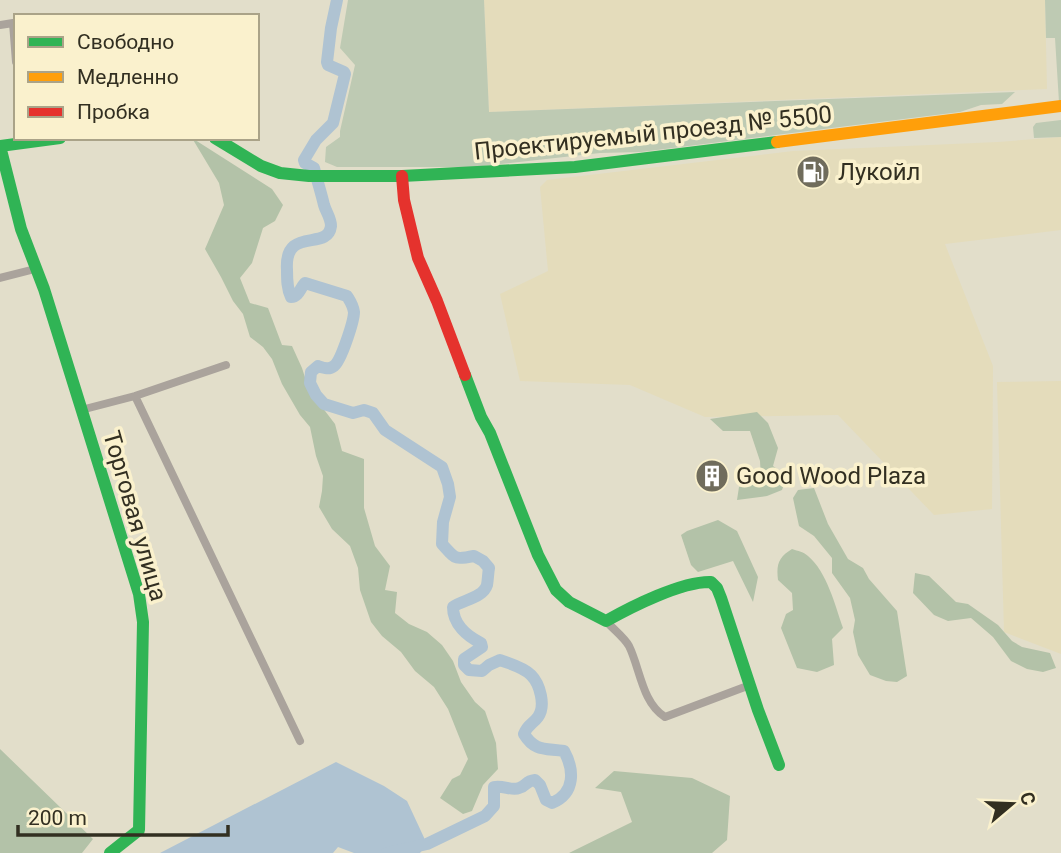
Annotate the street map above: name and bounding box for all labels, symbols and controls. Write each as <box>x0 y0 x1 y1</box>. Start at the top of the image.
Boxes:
legend <box>14 14 259 140</box>
text: Свободно <box>77 30 174 54</box>
text: Медленно <box>77 65 179 89</box>
text: Пробка <box>77 100 150 124</box>
street label: Проектируемый проезд № 5500 <box>473 100 833 166</box>
fuel station icon: Лукойл <box>794 153 832 191</box>
place label: Лукойл <box>838 158 921 186</box>
street label: Торговая улица <box>97 428 173 604</box>
building icon: Good Wood Plaza <box>693 457 731 495</box>
place label: Good Wood Plaza <box>736 462 926 490</box>
north arrow <box>977 769 1047 839</box>
text: С <box>1015 789 1040 808</box>
scale bar <box>18 794 228 838</box>
text: 200 m <box>28 806 87 830</box>

